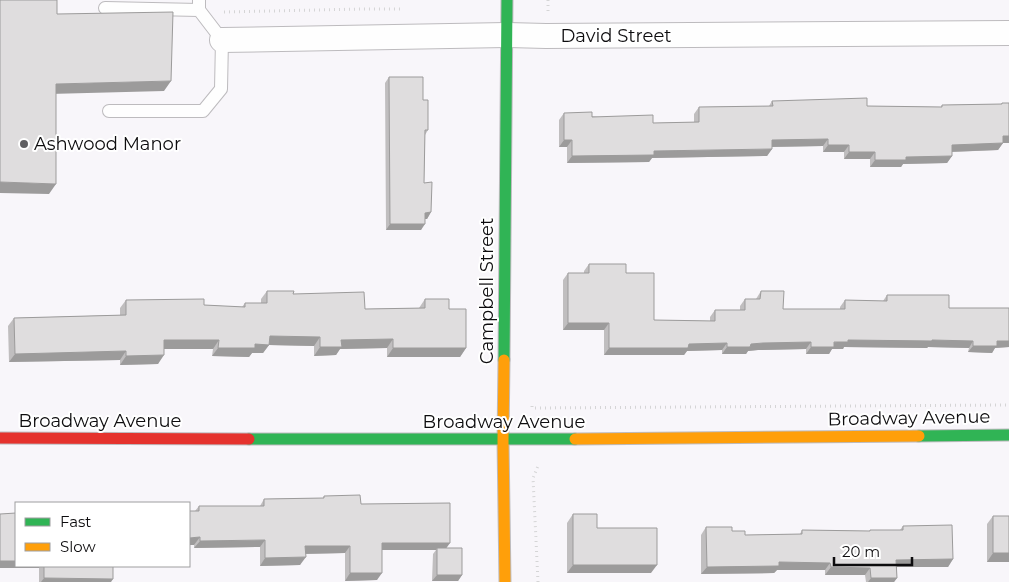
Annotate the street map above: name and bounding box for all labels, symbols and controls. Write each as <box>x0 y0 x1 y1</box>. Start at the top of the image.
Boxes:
street label: David Street <box>560 25 672 47</box>
place label: Ashwood Manor <box>34 133 181 155</box>
marker: Ashwood Manor <box>18 138 30 150</box>
street label: Campbell Street <box>476 218 498 364</box>
street label: Broadway Avenue <box>827 406 991 430</box>
street label: Broadway Avenue <box>19 410 181 432</box>
street label: Broadway Avenue <box>423 411 585 433</box>
legend <box>15 502 190 567</box>
text: Fast <box>60 512 91 531</box>
scale bar <box>834 534 912 566</box>
text: Slow <box>60 537 96 556</box>
text: 20 m <box>842 542 880 561</box>

